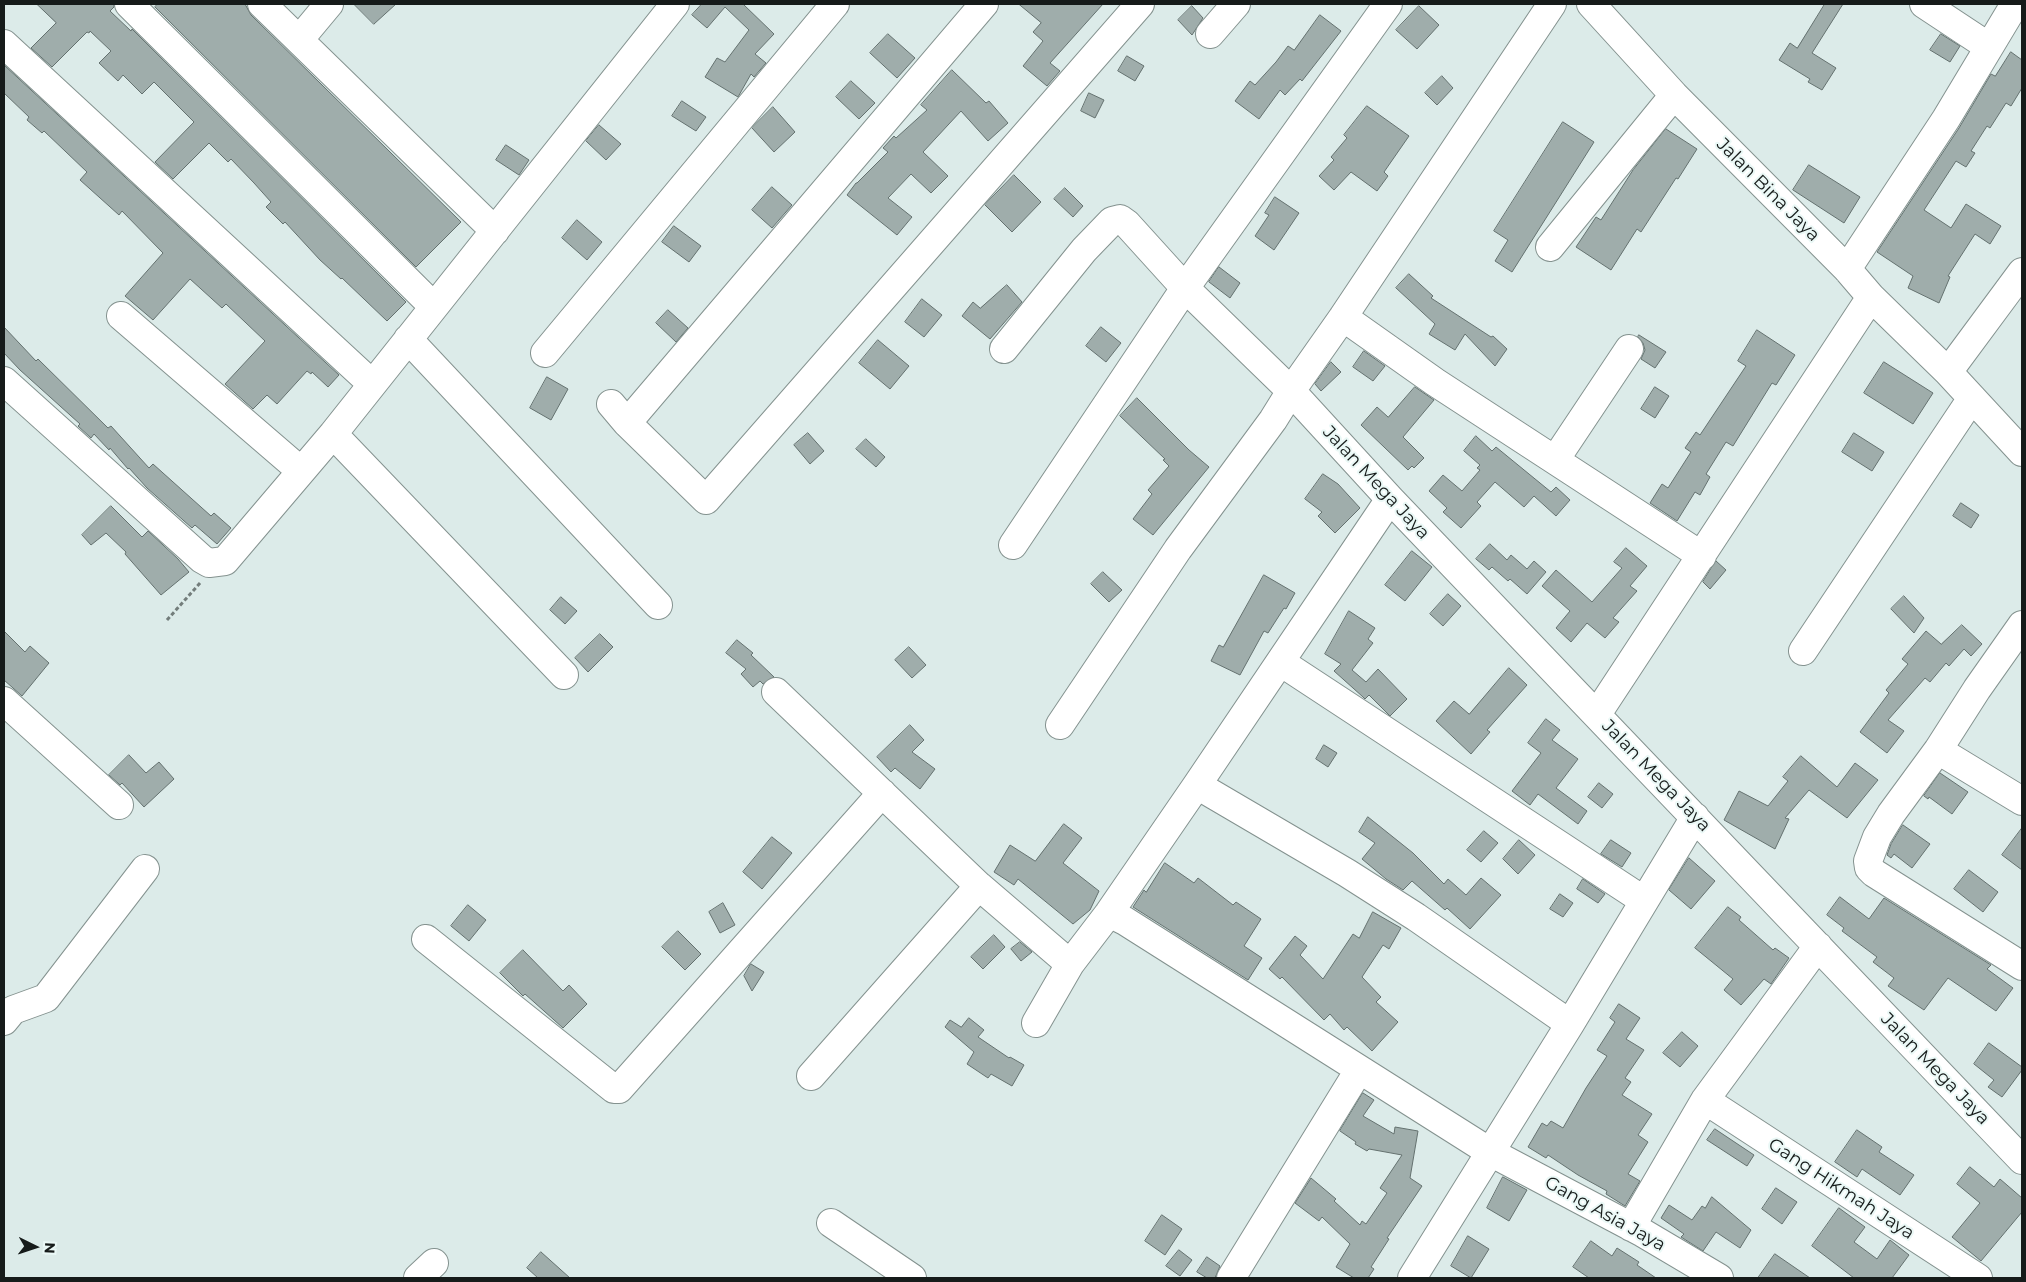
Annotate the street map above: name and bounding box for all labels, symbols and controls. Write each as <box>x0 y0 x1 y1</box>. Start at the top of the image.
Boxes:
street label: Jalan Bina Jaya <box>1712 134 1824 246</box>
street label: Jalan Mega Jaya <box>1318 422 1434 544</box>
street label: Jalan Mega Jaya <box>1597 716 1715 836</box>
street label: Jalan Mega Jaya <box>1876 1009 1994 1129</box>
street label: Gang Hikmah Jaya <box>1764 1134 1918 1244</box>
street label: Gang Asia Jaya <box>1541 1172 1669 1256</box>
north arrow <box>10 1222 60 1272</box>
text: N <box>41 1242 59 1254</box>

